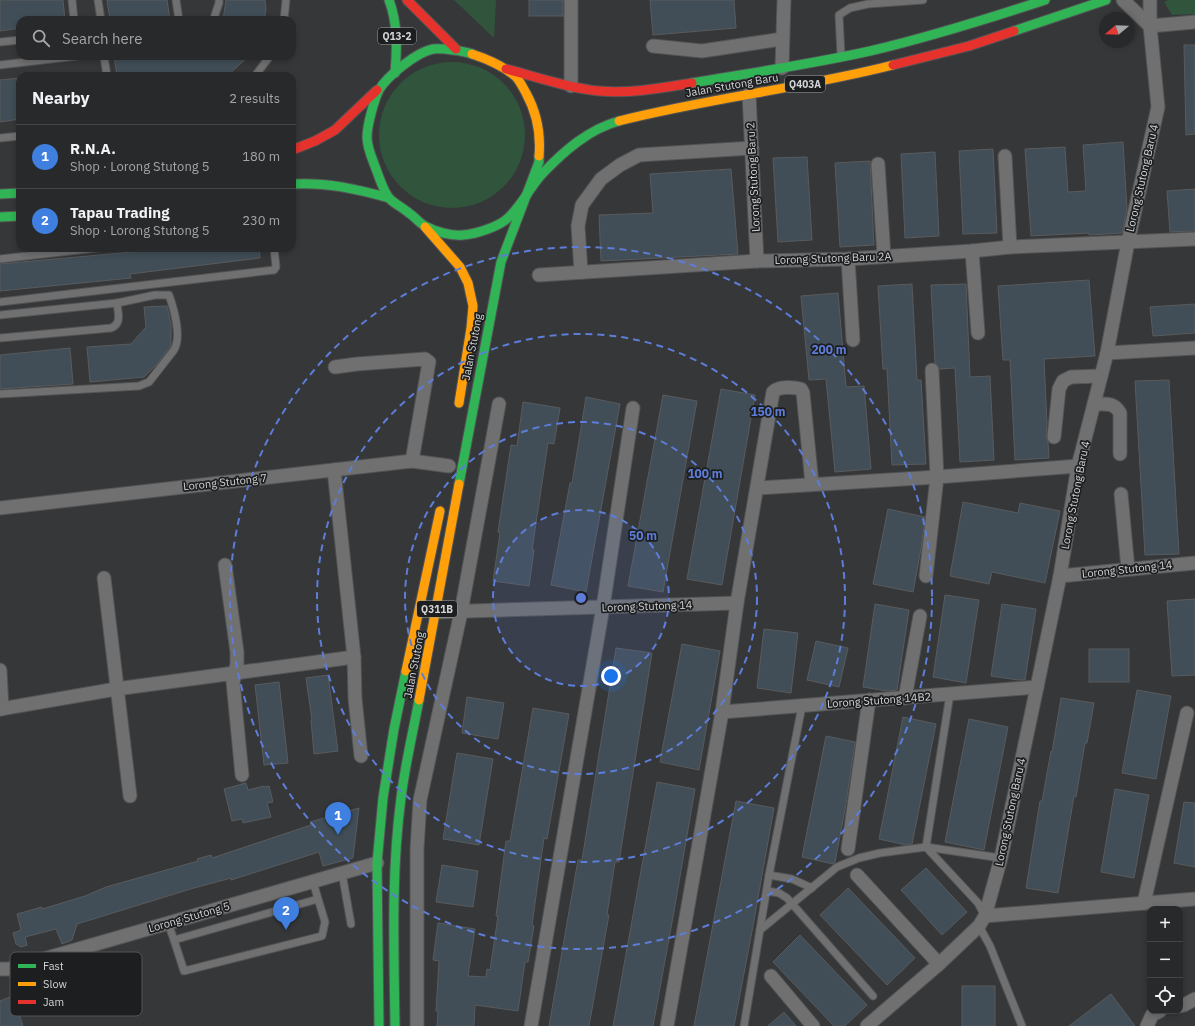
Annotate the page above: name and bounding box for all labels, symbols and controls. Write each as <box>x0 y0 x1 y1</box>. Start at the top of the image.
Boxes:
north arrow <box>1099 12 1135 48</box>
search box <box>16 16 296 60</box>
icon: search <box>30 27 52 49</box>
road number: Q13-2 <box>378 28 416 44</box>
text: Search here <box>62 29 142 48</box>
street label: Jalan Stutong Baru <box>685 70 779 100</box>
road number: Q403A <box>785 76 825 92</box>
text: Nearby <box>32 87 90 109</box>
text: 2 results <box>229 90 280 107</box>
street label: Lorong Stutong Baru 2 <box>743 122 763 232</box>
street label: Lorong Stutong Baru 4 <box>1123 122 1161 233</box>
text: R.N.A. <box>70 139 116 158</box>
text: 1 <box>41 148 49 165</box>
text: 180 m <box>242 148 280 165</box>
text: Shop · Lorong Stutong 5 <box>70 158 210 175</box>
text: Tapau Trading <box>70 203 169 222</box>
text: 2 <box>41 212 49 229</box>
text: 230 m <box>242 212 280 229</box>
text: Shop · Lorong Stutong 5 <box>70 222 210 239</box>
street label: Lorong Stutong Baru 2A <box>774 249 892 267</box>
street label: Jalan Stutong <box>459 312 485 382</box>
text: 200 m <box>811 342 847 357</box>
text: 150 m <box>750 404 786 419</box>
street label: Lorong Stutong Baru 4 <box>1058 439 1092 550</box>
text: 100 m <box>687 466 723 481</box>
street label: Lorong Stutong 7 <box>182 471 268 493</box>
text: 50 m <box>629 528 657 543</box>
street label: Lorong Stutong 14 <box>1081 557 1173 581</box>
centre of rings <box>574 591 588 605</box>
street label: Lorong Stutong 14 <box>601 597 693 615</box>
road number: Q311B <box>417 601 457 617</box>
street label: Jalan Stutong <box>401 630 427 700</box>
your location <box>601 666 621 686</box>
street label: Lorong Stutong 14B2 <box>826 689 932 711</box>
street label: Lorong Stutong Baru 4 <box>992 756 1028 867</box>
pin: 1 <box>325 802 351 835</box>
pin: 2 <box>273 897 299 930</box>
street label: Lorong Stutong 5 <box>147 899 231 935</box>
map controls <box>1147 906 1183 1014</box>
button: + <box>1147 906 1183 942</box>
button: − <box>1147 942 1183 978</box>
legend <box>10 952 142 1016</box>
text: Fast <box>43 959 64 973</box>
text: Slow <box>43 977 67 991</box>
button: locate <box>1147 978 1183 1014</box>
text: Jam <box>43 995 64 1009</box>

